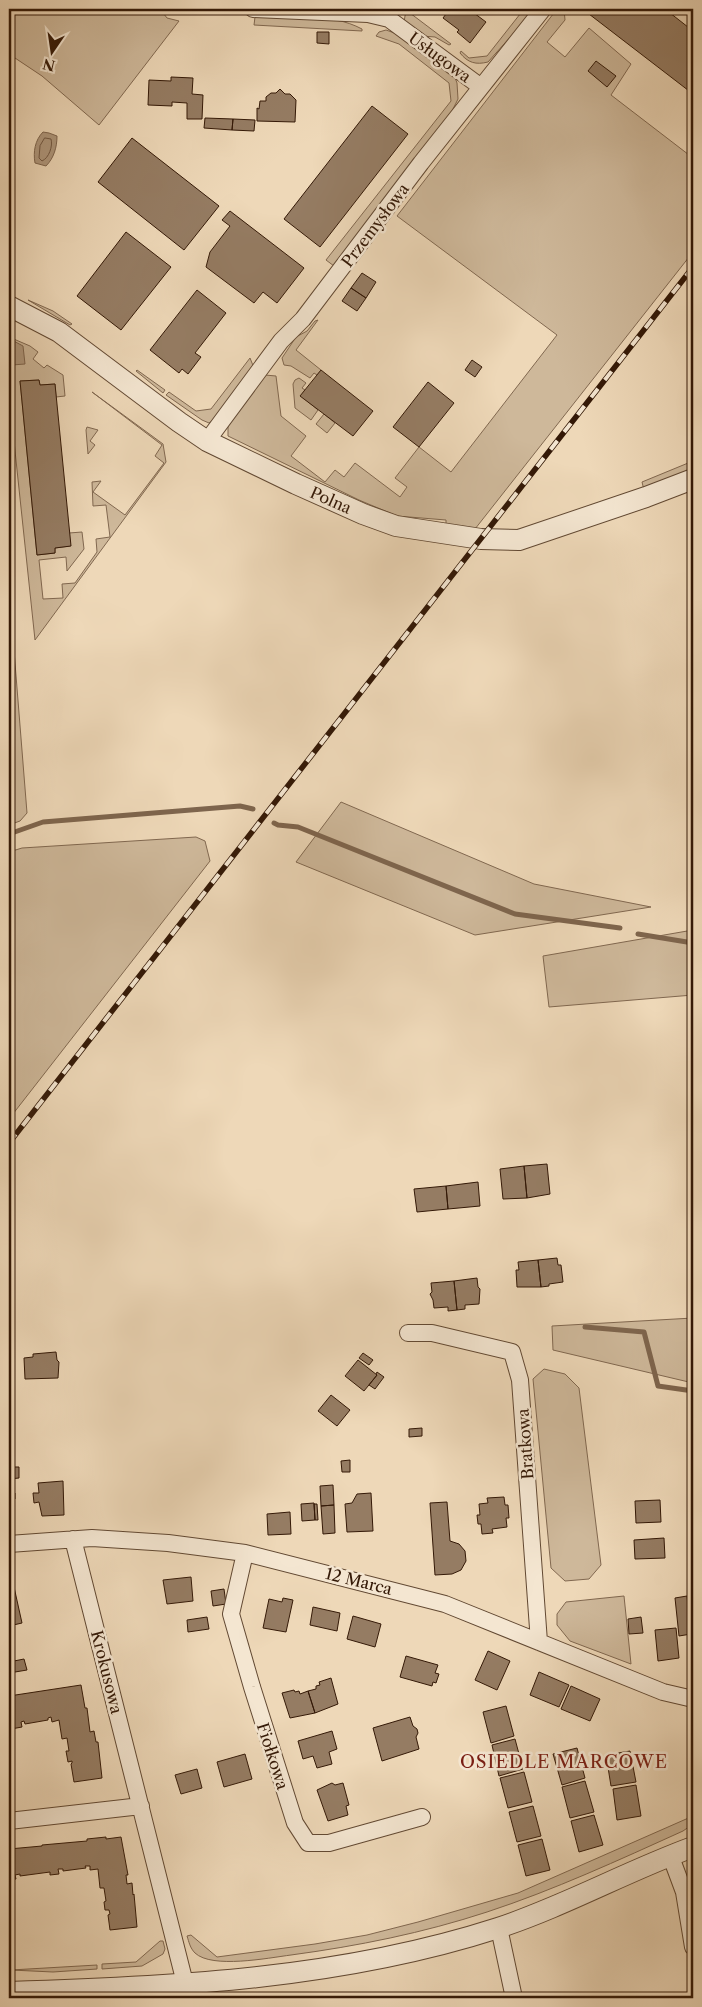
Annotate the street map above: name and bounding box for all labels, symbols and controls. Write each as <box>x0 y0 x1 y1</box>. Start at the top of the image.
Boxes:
north arrow <box>28 28 78 78</box>
street label: Usługowa <box>405 28 476 87</box>
text: N <box>41 55 57 75</box>
street label: Przemysłowa <box>337 179 413 271</box>
street label: Polna <box>307 482 355 518</box>
street label: Bratkowa <box>513 1407 537 1480</box>
street label: 12 Marca <box>324 1563 395 1599</box>
street label: Krokusowa <box>87 1628 127 1716</box>
street label: Fiołkowa <box>253 1720 293 1792</box>
district label: OSIEDLE MARCOWE <box>460 1751 668 1773</box>

